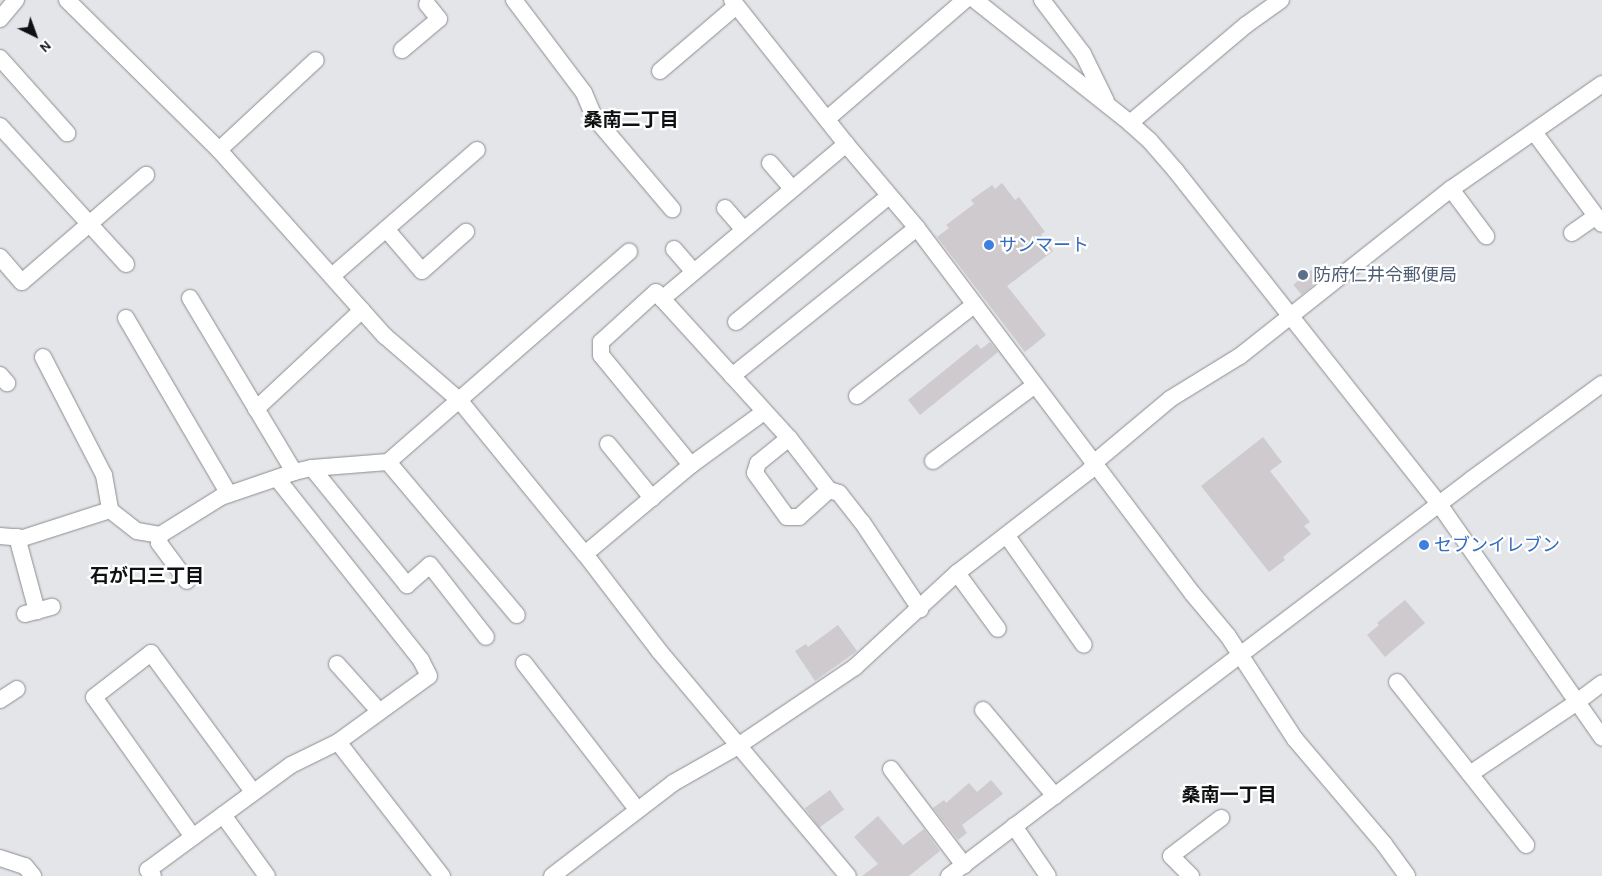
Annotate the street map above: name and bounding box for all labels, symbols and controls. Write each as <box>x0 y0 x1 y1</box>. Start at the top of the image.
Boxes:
north arrow <box>10 10 60 60</box>
text: N <box>36 37 55 56</box>
district label: 桑南二丁目 <box>584 110 678 132</box>
place label: サンマート <box>999 234 1089 256</box>
marker: サンマート <box>983 239 995 251</box>
place label: 防府仁井令郵便局 <box>1313 264 1457 286</box>
marker: 防府仁井令郵便局 <box>1297 269 1309 281</box>
place label: セブンイレブン <box>1434 534 1560 556</box>
marker: セブンイレブン <box>1418 539 1430 551</box>
district label: 石が口三丁目 <box>90 566 204 588</box>
district label: 桑南一丁目 <box>1182 785 1276 807</box>

